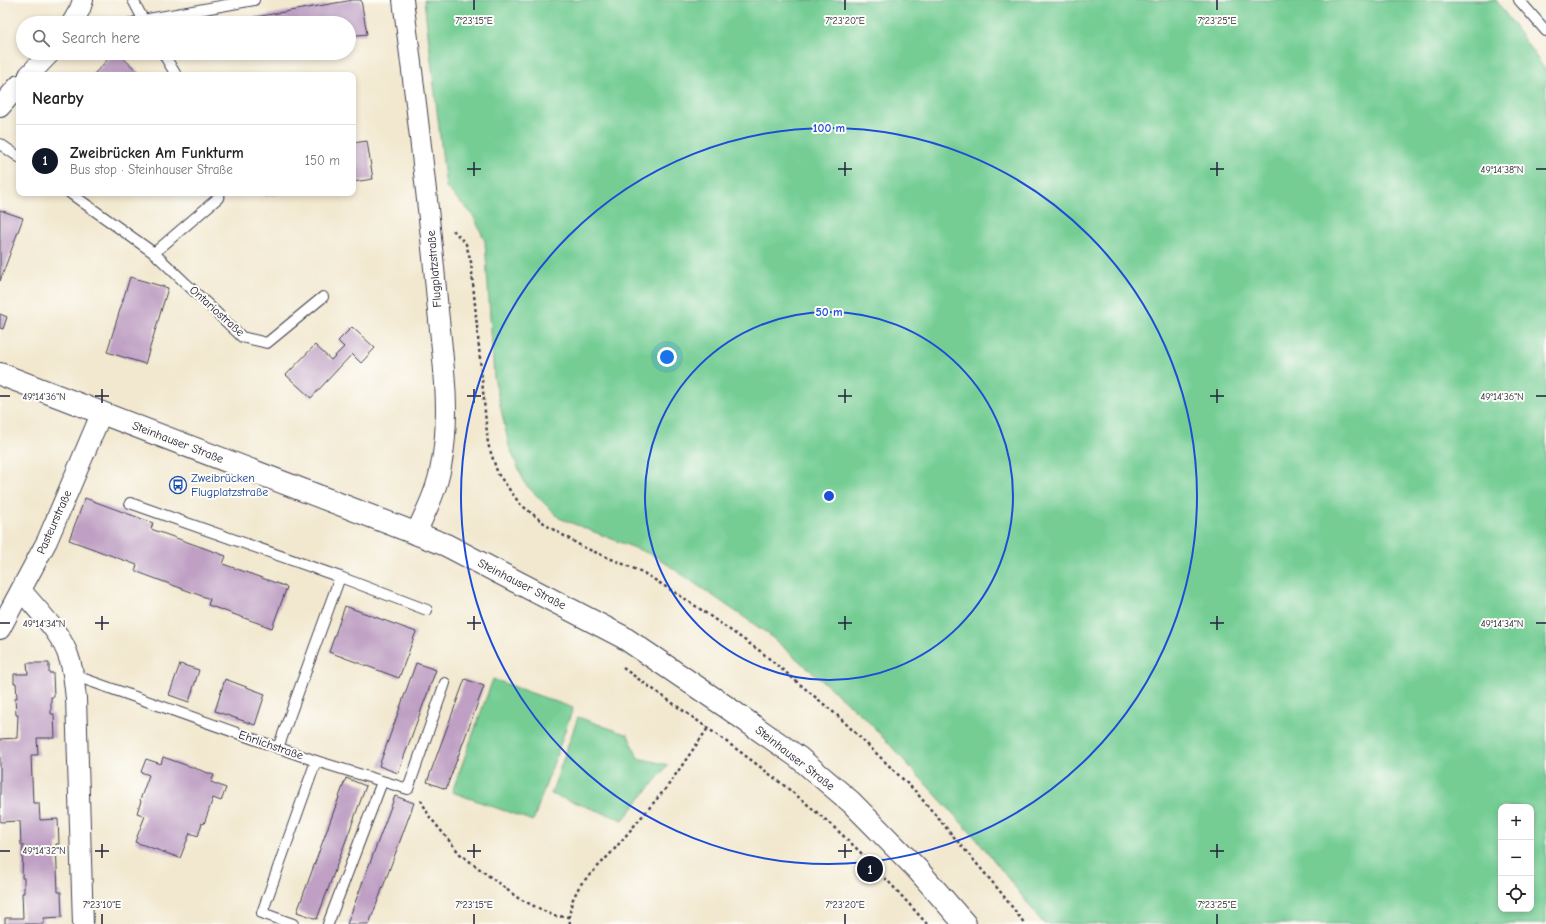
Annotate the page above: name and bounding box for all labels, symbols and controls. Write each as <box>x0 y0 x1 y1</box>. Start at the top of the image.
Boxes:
text: 7°23'15"E <box>455 15 493 27</box>
text: 7°23'20"E <box>825 15 865 27</box>
text: 7°23'25"E <box>1198 15 1236 27</box>
search box <box>16 16 356 60</box>
icon: search <box>30 27 52 49</box>
text: Search here <box>62 29 140 47</box>
text: Nearby <box>32 89 83 108</box>
text: 100 m <box>813 121 845 135</box>
text: Zweibrücken Am Funkturm <box>70 144 244 162</box>
text: 1 <box>42 153 48 168</box>
text: 150 m <box>305 153 340 168</box>
text: Bus stop · Steinhauser Straße <box>70 162 233 177</box>
text: 49°14'38"N <box>1481 164 1523 176</box>
street label: Flugplatzstraße <box>424 230 444 308</box>
street label: Ontariostraße <box>187 283 247 339</box>
text: 50 m <box>815 305 843 319</box>
your location <box>657 347 677 367</box>
text: 49°14'36"N <box>22 391 66 403</box>
text: 49°14'36"N <box>1480 391 1524 403</box>
street label: Steinhauser Straße <box>130 418 226 466</box>
place label: Zweibrücken Flugplatzstraße <box>191 471 268 499</box>
bus stop icon: Zweibrücken Flugplatzstraße <box>168 475 188 495</box>
street label: Pasteurstraße <box>34 488 74 556</box>
centre of rings <box>822 489 836 503</box>
street label: Steinhauser Straße <box>476 556 568 612</box>
text: 49°14'34"N <box>23 618 65 630</box>
text: 49°14'34"N <box>1481 618 1523 630</box>
street label: Steinhauser Straße <box>753 723 837 793</box>
street label: Ehrlichstraße <box>237 727 305 763</box>
map controls <box>1498 804 1534 912</box>
button: + <box>1498 804 1534 840</box>
button: − <box>1498 840 1534 876</box>
text: 49°14'32"N <box>23 845 65 857</box>
pin: 1 <box>857 854 883 884</box>
button: locate <box>1498 876 1534 912</box>
text: 7°23'10"E <box>83 899 121 911</box>
text: 7°23'15"E <box>455 899 493 911</box>
text: 7°23'20"E <box>825 899 865 911</box>
text: 7°23'25"E <box>1198 899 1236 911</box>

